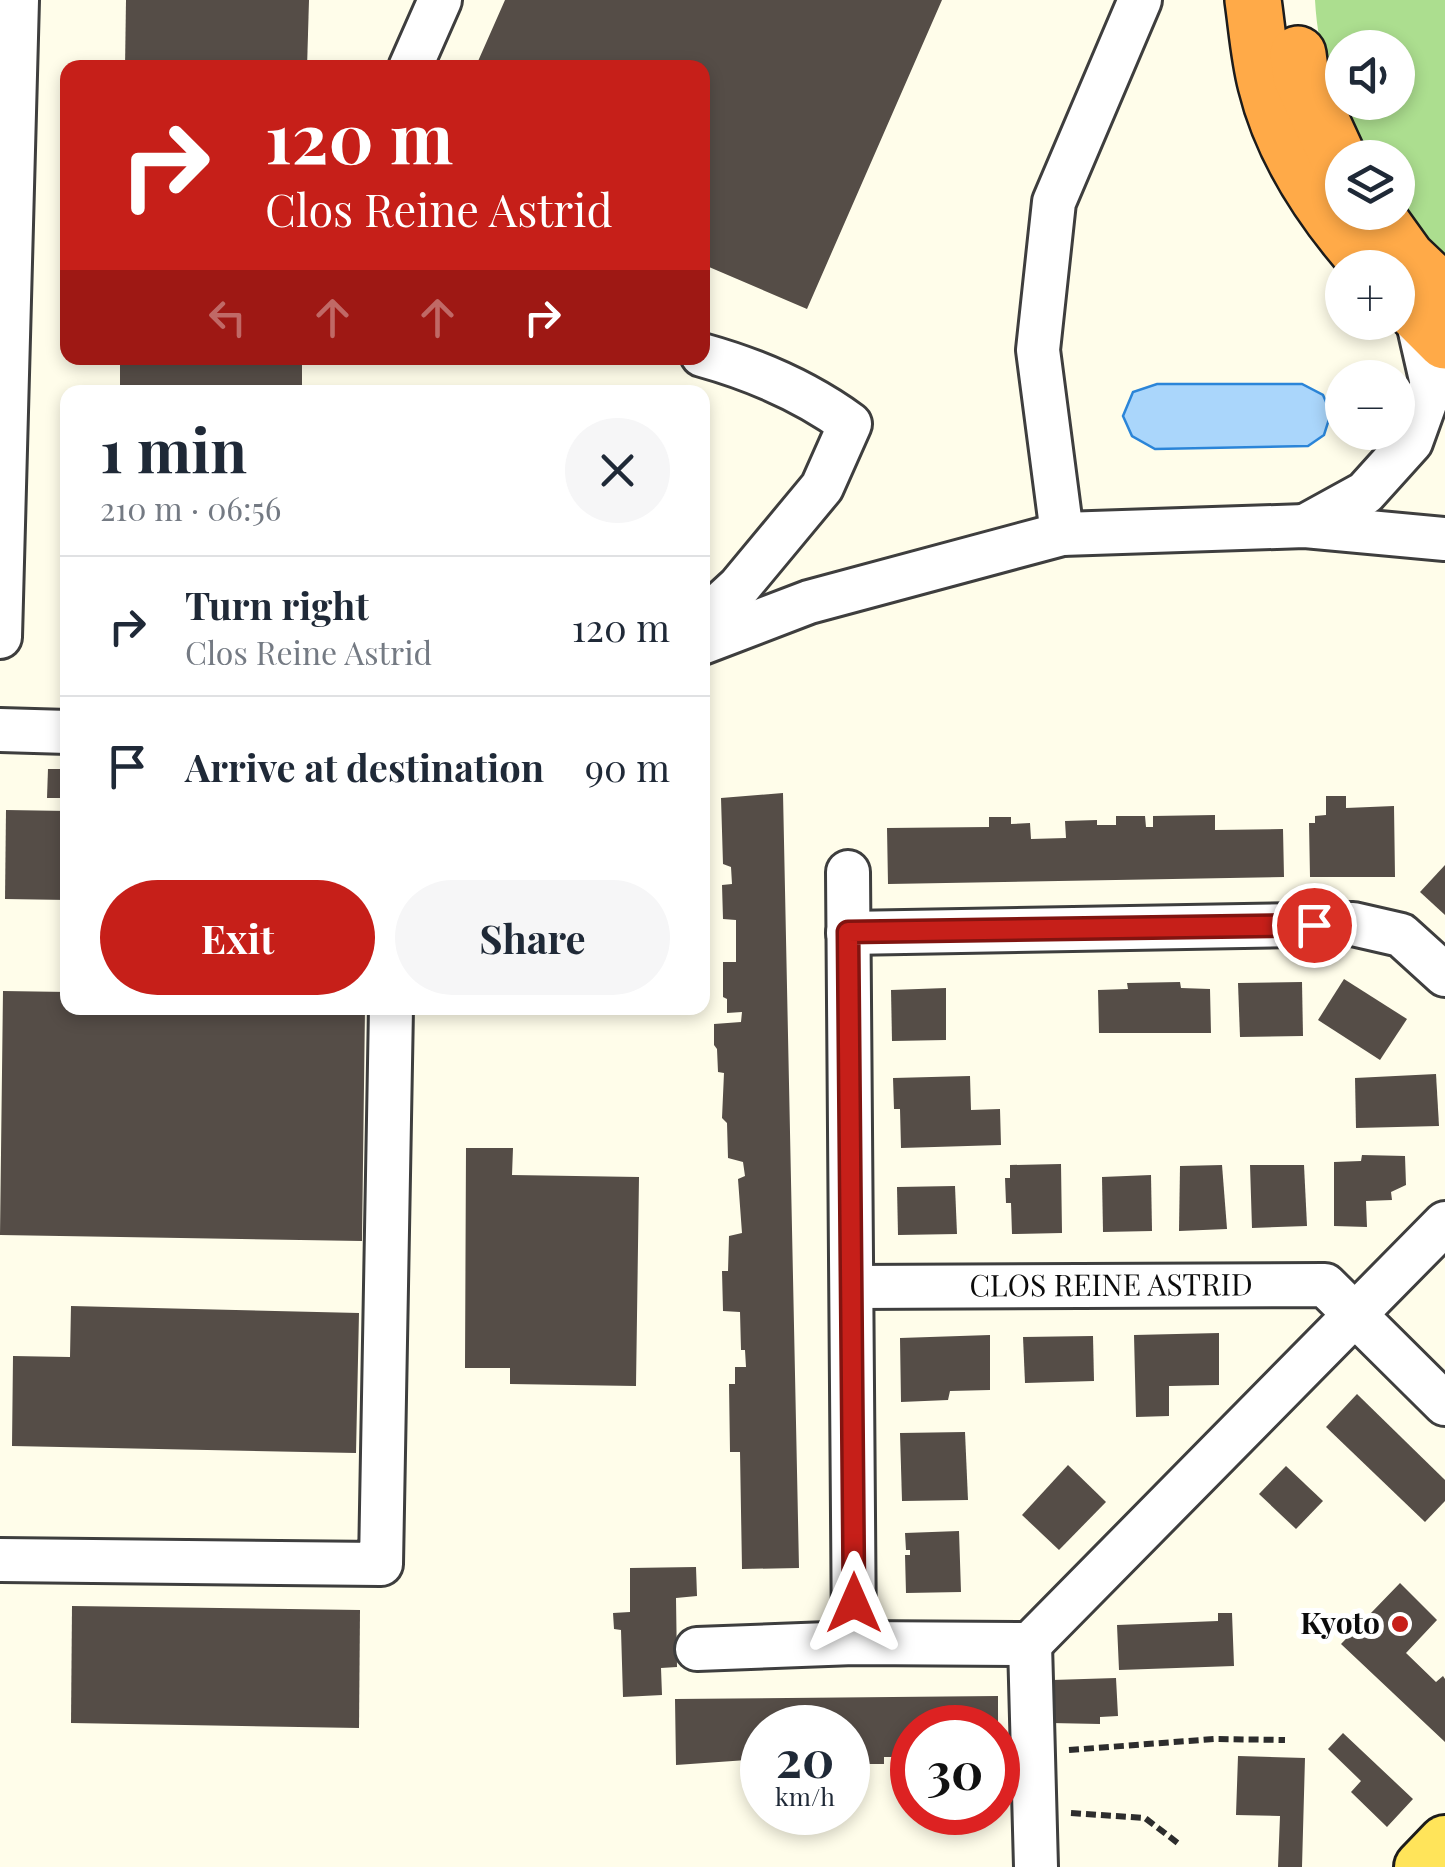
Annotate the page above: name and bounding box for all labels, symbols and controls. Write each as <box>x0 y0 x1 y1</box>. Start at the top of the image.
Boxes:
map controls <box>1325 30 1415 450</box>
button: sound <box>1325 30 1415 120</box>
text: 120 m <box>265 88 453 182</box>
icon: right <box>100 100 230 230</box>
button: layers <box>1325 140 1415 230</box>
text: Clos Reine Astrid <box>265 178 613 238</box>
button: + <box>1325 250 1415 340</box>
icon: left <box>200 290 255 345</box>
icon: ahead <box>305 290 360 345</box>
icon: ahead <box>410 290 465 345</box>
icon: right <box>515 290 570 345</box>
button: − <box>1325 360 1415 450</box>
text: 1 min <box>100 408 247 488</box>
button: close <box>565 418 670 523</box>
text: 210 m · 06:56 <box>100 486 281 529</box>
text: Turn right <box>185 579 369 630</box>
icon: right <box>100 599 155 654</box>
text: 120 m <box>572 601 670 652</box>
text: Clos Reine Astrid <box>185 630 432 673</box>
icon: arrive <box>100 739 155 794</box>
text: Arrive at destination <box>185 741 544 792</box>
text: 90 m <box>585 741 670 792</box>
button: Exit <box>100 880 375 995</box>
button: Share <box>395 880 670 995</box>
pin <box>1272 883 1357 968</box>
icon: arrive <box>1287 898 1342 953</box>
street label: CLOS REINE ASTRID <box>969 1263 1253 1305</box>
position arrow <box>802 1551 906 1655</box>
place label: Kyoto <box>1300 1602 1380 1642</box>
marker: Kyoto <box>1389 1613 1411 1635</box>
speed limit sign: 30 <box>890 1705 1020 1835</box>
text: 20 <box>776 1724 834 1791</box>
text: km/h <box>775 1779 835 1812</box>

